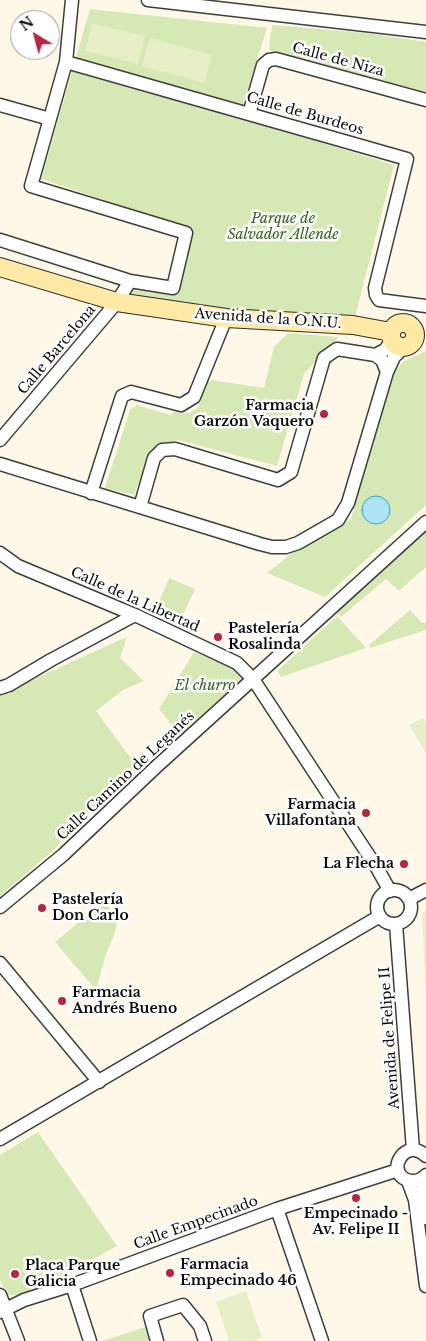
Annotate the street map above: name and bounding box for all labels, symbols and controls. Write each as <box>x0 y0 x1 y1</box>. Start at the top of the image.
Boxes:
north arrow <box>10 10 60 60</box>
text: N <box>16 13 37 35</box>
street label: Calle de Niza <box>290 40 386 80</box>
street label: Calle de Burdeos <box>244 89 366 139</box>
park label: Parque de Salvador Allende <box>227 211 339 243</box>
street label: Calle Barcelona <box>15 302 99 398</box>
street label: Avenida de la O.N.U. <box>194 305 342 333</box>
place label: Farmacia Garzón Vaquero <box>194 398 314 431</box>
marker: Farmacia Garzón Vaquero <box>318 408 330 420</box>
street label: Calle de la Libertad <box>68 564 202 636</box>
place label: Pastelería Rosalinda <box>228 621 301 654</box>
marker: Pastelería Rosalinda <box>212 631 224 643</box>
park label: El churro <box>174 678 236 694</box>
street label: Calle Camino de Leganés <box>54 708 198 844</box>
place label: Farmacia Villafontana <box>265 797 356 830</box>
marker: Farmacia Villafontana <box>360 807 372 819</box>
place label: La Flecha <box>323 856 394 872</box>
marker: La Flecha <box>398 858 410 870</box>
place label: Pastelería Don Carlo <box>52 892 129 924</box>
marker: Pastelería Don Carlo <box>36 902 48 914</box>
street label: Avenida de Felipe II <box>377 966 403 1110</box>
place label: Farmacia Andrés Bueno <box>72 985 177 1018</box>
marker: Farmacia Andrés Bueno <box>56 995 68 1007</box>
marker: Empecinado - Av. Felipe II <box>350 1192 362 1204</box>
street label: Calle Empecinado <box>132 1193 260 1253</box>
place label: Empecinado - Av. Felipe II <box>304 1206 408 1238</box>
place label: Farmacia Empecinado 46 <box>180 1257 297 1290</box>
place label: Placa Parque Galicia <box>25 1258 120 1290</box>
marker: Farmacia Empecinado 46 <box>164 1267 176 1279</box>
marker: Placa Parque Galicia <box>9 1268 21 1280</box>

